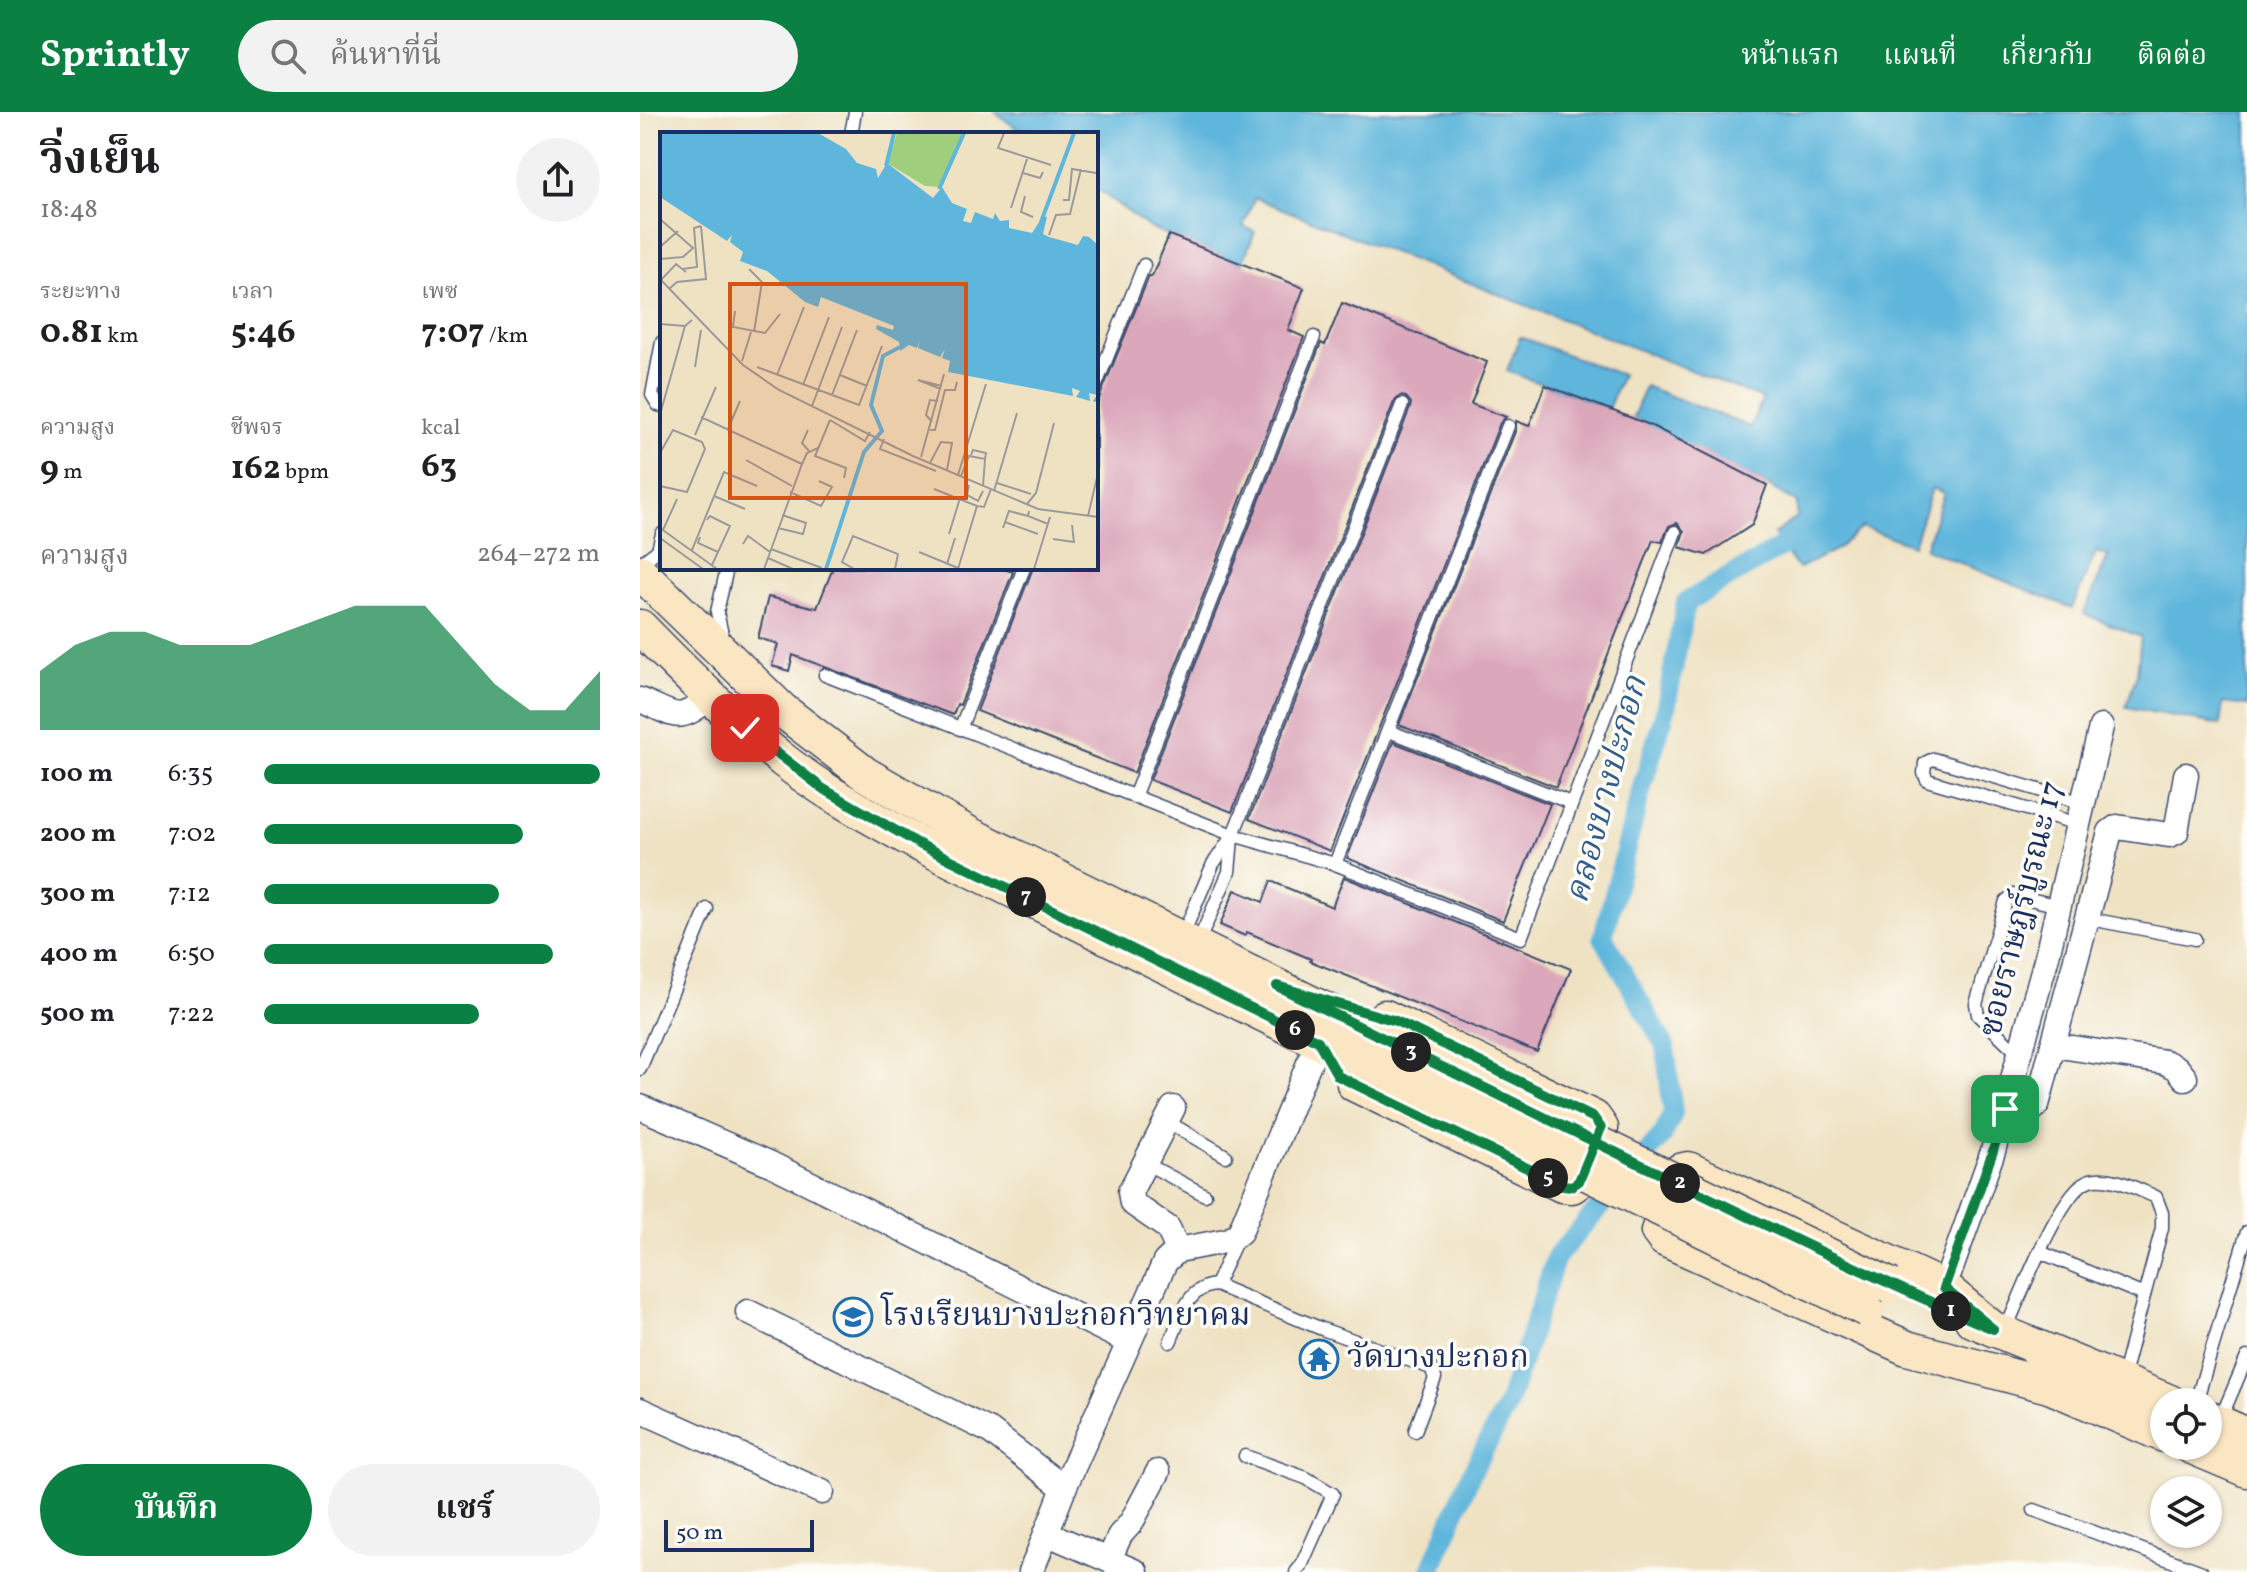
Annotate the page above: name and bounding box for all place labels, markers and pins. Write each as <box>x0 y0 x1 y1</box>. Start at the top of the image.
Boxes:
pin <box>711 694 779 762</box>
pin: 7 <box>1006 877 1046 917</box>
pin: 6 <box>1275 1010 1315 1050</box>
pin: 3 <box>1391 1032 1431 1072</box>
pin <box>1971 1075 2039 1143</box>
pin: 5 <box>1528 1158 1568 1198</box>
pin: 2 <box>1660 1163 1700 1203</box>
pin: 1 <box>1931 1291 1971 1331</box>
place label: โรงเรียนบางปะกอกวิทยาคม <box>880 1292 1250 1339</box>
school or university icon: โรงเรียนบางปะกอกวิทยาคม <box>832 1296 874 1338</box>
place label: วัดบางปะกอก <box>1347 1337 1529 1381</box>
temple icon: วัดบางปะกอก <box>1298 1338 1340 1380</box>

